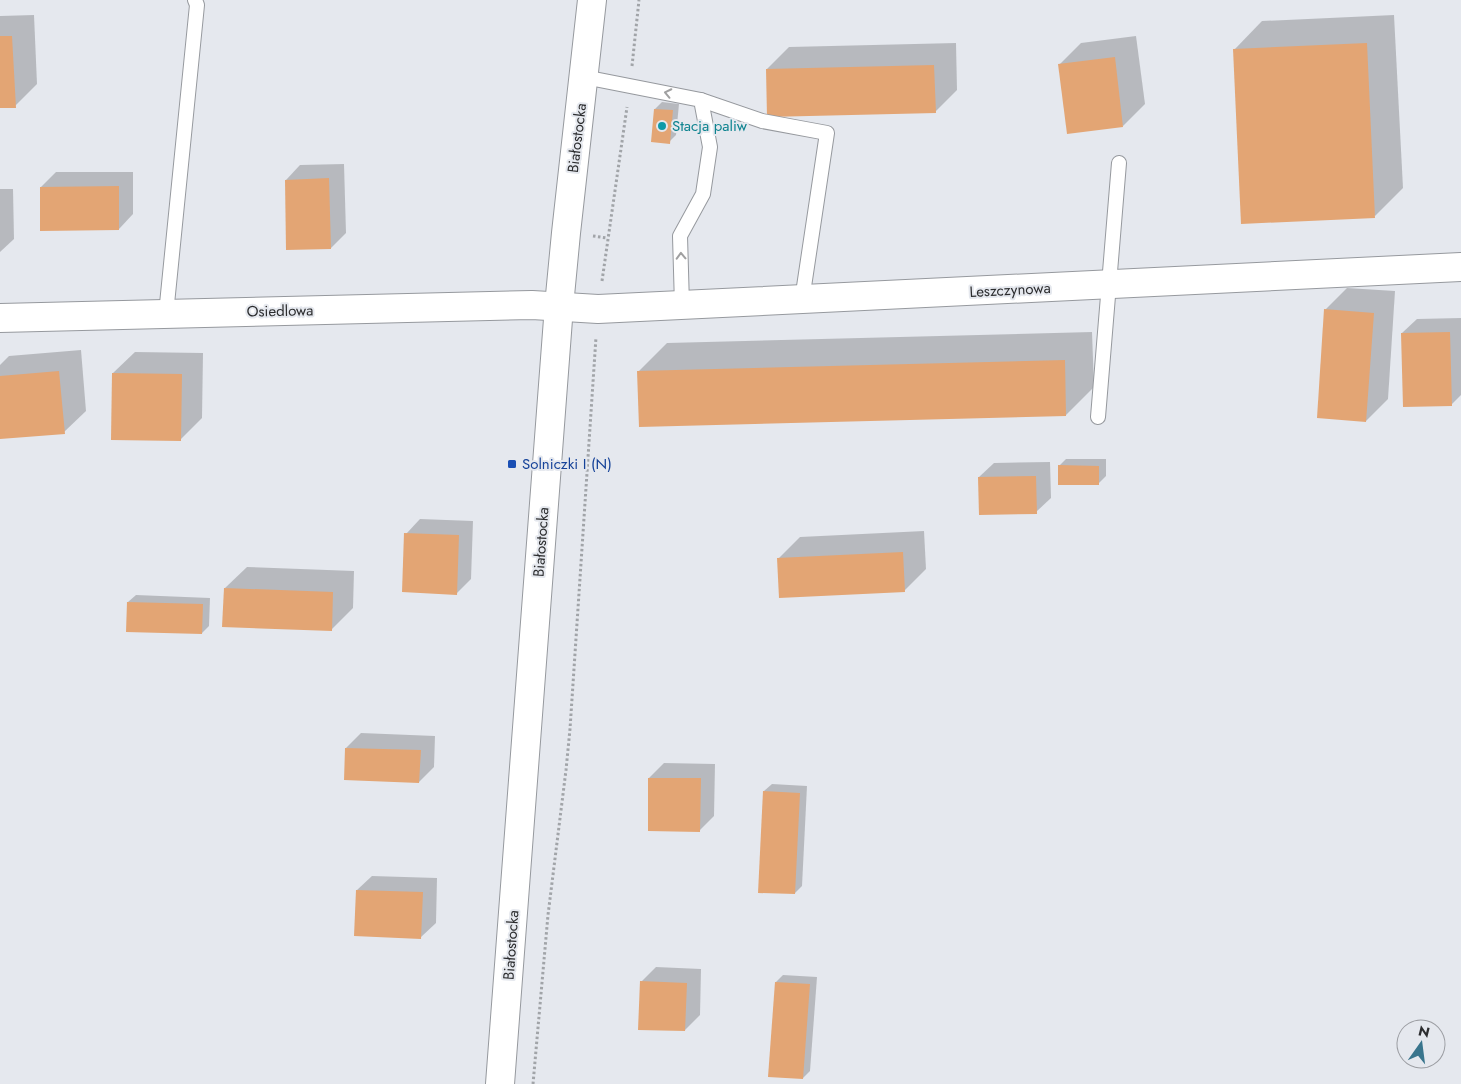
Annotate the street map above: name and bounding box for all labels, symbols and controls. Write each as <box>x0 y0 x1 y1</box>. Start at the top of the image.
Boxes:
one-way arrow <box>663 88 672 99</box>
street label: Białostocka <box>562 102 592 174</box>
place label: Stacja paliw <box>672 115 748 137</box>
marker: Stacja paliw <box>656 120 668 132</box>
one-way arrow <box>675 252 686 260</box>
street label: Leszczynowa <box>969 277 1051 303</box>
street label: Osiedlowa <box>246 299 314 323</box>
place label: Solniczki I (N) <box>522 453 612 475</box>
marker: Solniczki I (N) <box>506 458 518 470</box>
street label: Białostocka <box>528 506 554 578</box>
street label: Białostocka <box>498 909 524 981</box>
north arrow <box>1396 1019 1446 1069</box>
text: N <box>1416 1020 1432 1042</box>

